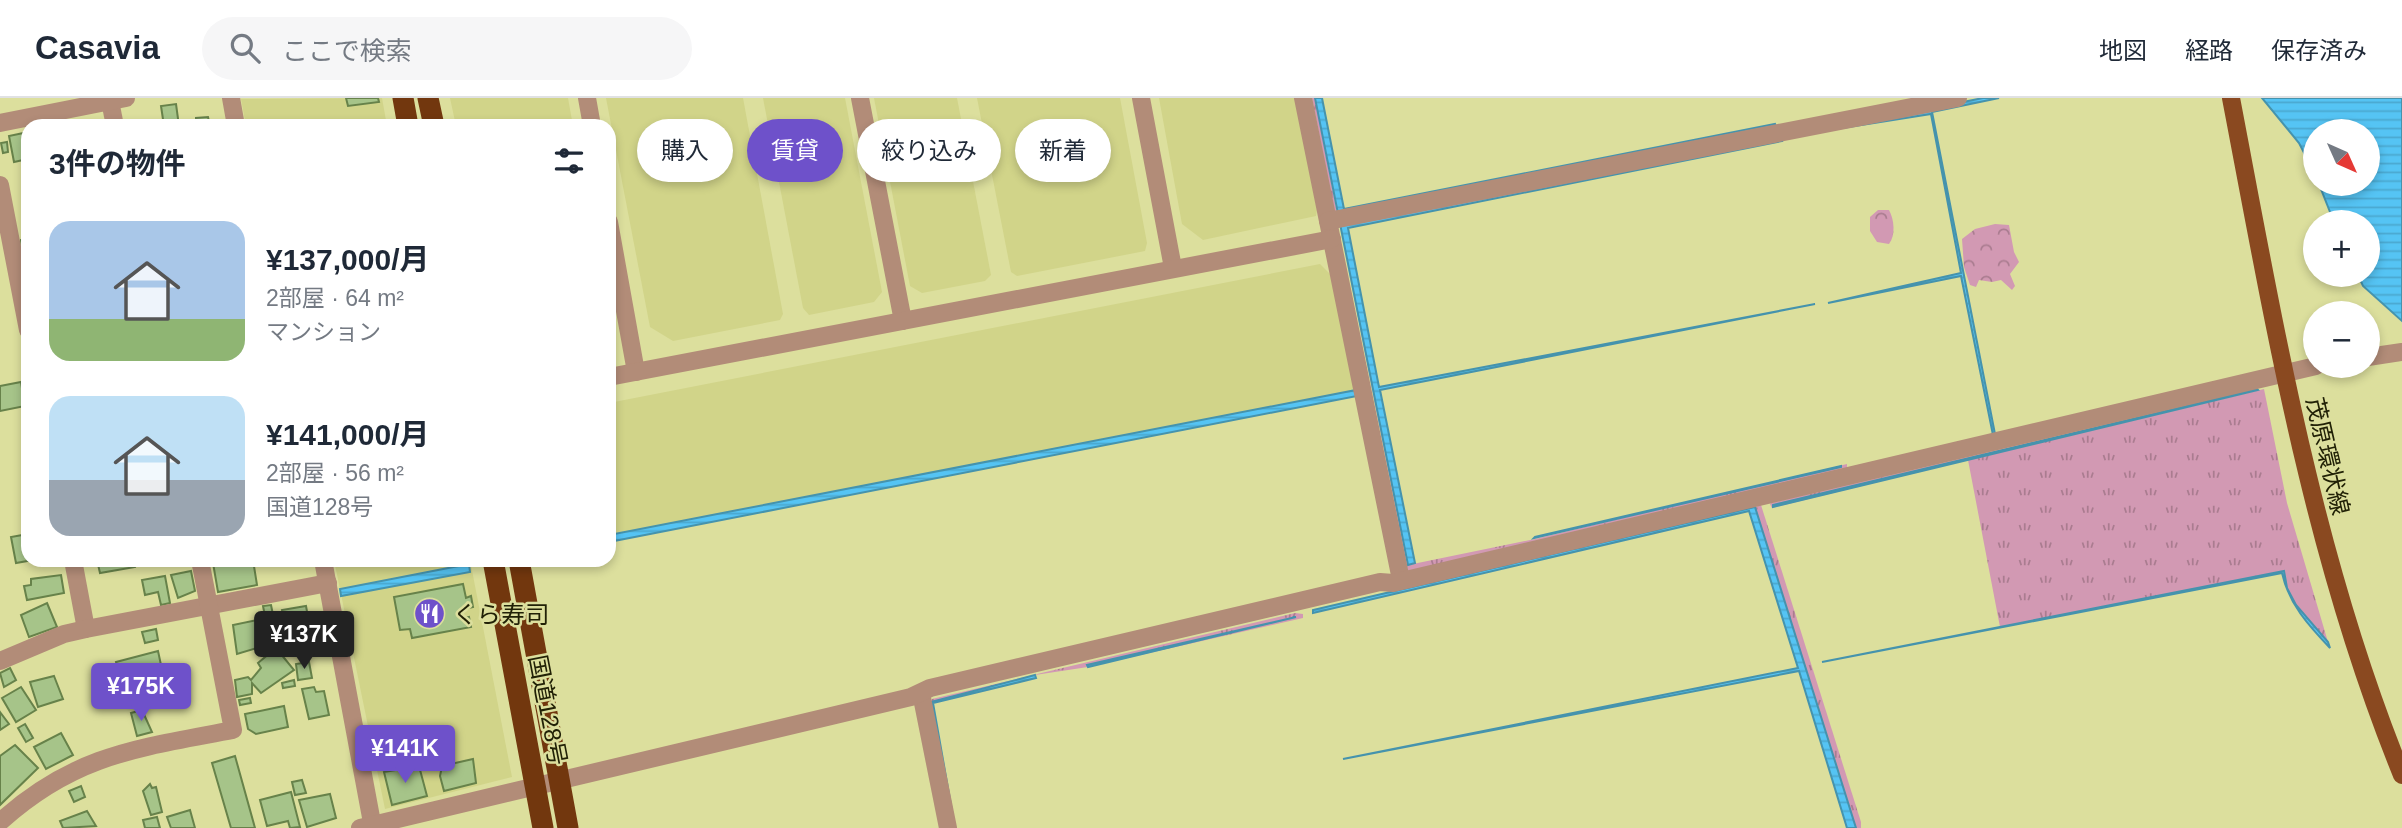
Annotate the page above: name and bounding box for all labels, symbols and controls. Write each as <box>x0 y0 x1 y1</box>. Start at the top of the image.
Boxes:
search box <box>202 17 692 80</box>
text: Casavia <box>35 29 160 66</box>
icon: search <box>226 29 264 67</box>
text: ここで検索 <box>282 36 412 66</box>
text: 地図 <box>2099 37 2147 64</box>
text: 経路 <box>2185 37 2233 64</box>
text: 保存済み <box>2271 37 2367 64</box>
chip: 購入 <box>637 119 733 182</box>
chip: 賃貸 <box>747 119 843 182</box>
chip: 絞り込み <box>857 119 1001 182</box>
chip: 新着 <box>1015 119 1111 182</box>
north arrow <box>2303 119 2380 196</box>
map controls <box>2303 119 2380 378</box>
icon: filters <box>550 142 588 180</box>
text: 3件の物件 <box>49 147 186 180</box>
button: + <box>2303 210 2380 287</box>
text: ¥137,000/月 <box>266 243 429 276</box>
icon: home <box>105 249 189 333</box>
text: 2部屋 · 64 m² <box>266 285 404 311</box>
button: − <box>2303 301 2380 378</box>
text: マンション <box>266 319 381 345</box>
street label: 茂原環状線 <box>2301 395 2355 517</box>
text: ¥141,000/月 <box>266 418 429 451</box>
icon: home <box>105 424 189 508</box>
text: 2部屋 · 56 m² <box>266 460 404 486</box>
text: 国道128号 <box>266 494 373 520</box>
restaurant icon: くら寿司 <box>413 597 447 631</box>
place label: くら寿司 <box>453 601 549 628</box>
pin: ¥137K <box>255 612 353 671</box>
text: ¥137K <box>270 621 338 647</box>
street label: 国道128号 <box>524 652 572 768</box>
pin: ¥175K <box>92 664 190 723</box>
text: ¥175K <box>107 673 175 699</box>
pin: ¥141K <box>356 726 454 785</box>
text: ¥141K <box>371 735 439 761</box>

